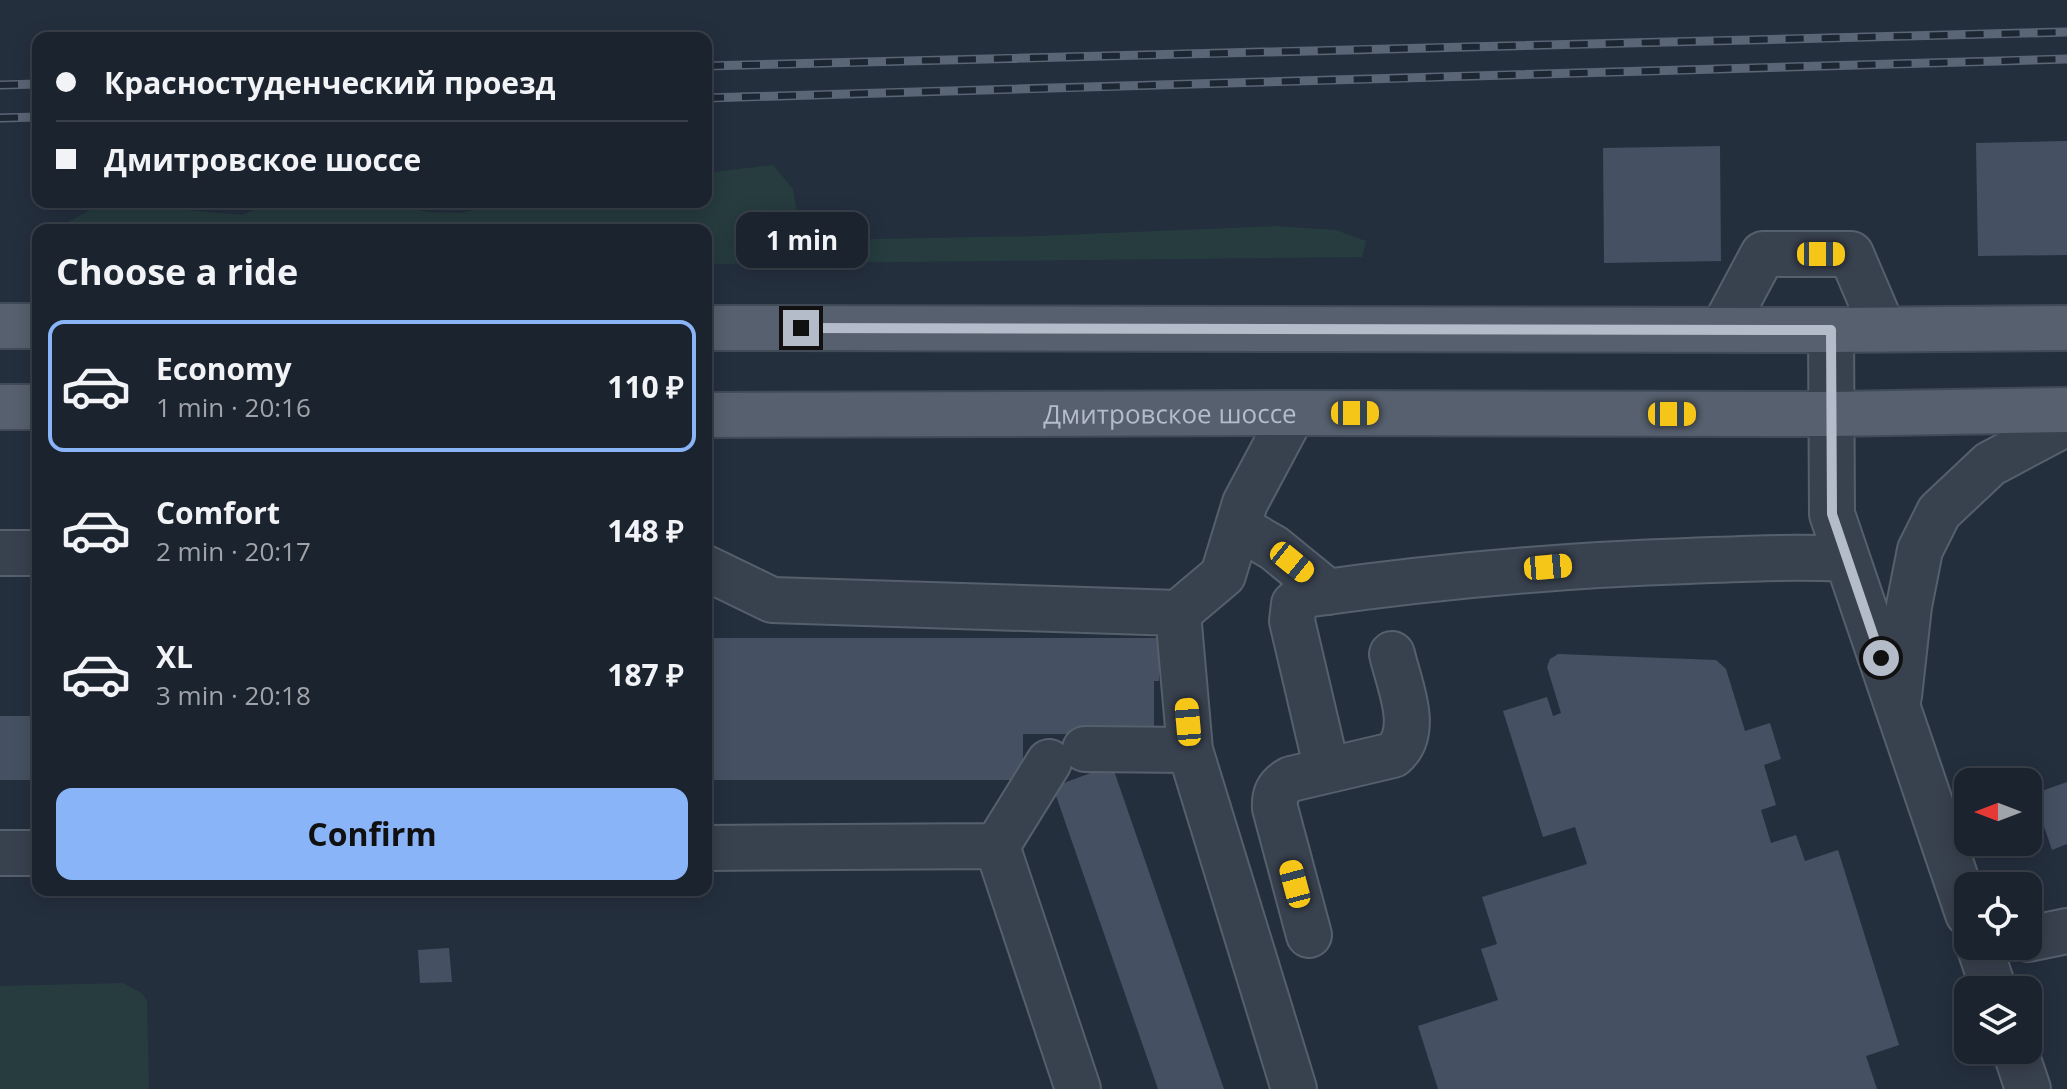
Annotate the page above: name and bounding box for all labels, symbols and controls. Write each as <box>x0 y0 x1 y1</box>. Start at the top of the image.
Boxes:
text: Красностуденческий проезд <box>104 62 556 103</box>
text: Дмитровское шоссе <box>104 139 421 180</box>
callout: 1 min <box>735 212 867 268</box>
text: 1 min <box>766 222 838 258</box>
car <box>1797 242 1845 266</box>
text: Choose a ride <box>56 247 298 296</box>
route end <box>783 310 819 346</box>
text: Economy <box>156 348 292 389</box>
icon: car <box>60 350 132 422</box>
text: 110 ₽ <box>607 366 684 407</box>
text: 1 min · 20:16 <box>156 389 311 425</box>
street label: Дмитровское шоссе <box>1043 395 1297 432</box>
car <box>1331 401 1379 425</box>
car <box>1648 402 1696 426</box>
text: Comfort <box>156 492 280 533</box>
icon: car <box>60 494 132 566</box>
text: 148 ₽ <box>607 510 684 551</box>
text: 2 min · 20:17 <box>156 533 311 569</box>
car <box>1266 538 1318 586</box>
car <box>1523 553 1573 581</box>
text: XL <box>156 636 193 677</box>
icon: car <box>60 638 132 710</box>
route start <box>1863 640 1899 676</box>
text: 187 ₽ <box>607 654 684 695</box>
text: 3 min · 20:18 <box>156 677 311 713</box>
car <box>1174 697 1202 747</box>
north arrow <box>1954 768 2042 856</box>
map controls <box>1954 768 2042 1064</box>
button: Confirm <box>56 788 688 880</box>
car <box>1277 858 1313 910</box>
button: locate <box>1954 872 2042 960</box>
button: layers <box>1954 976 2042 1064</box>

